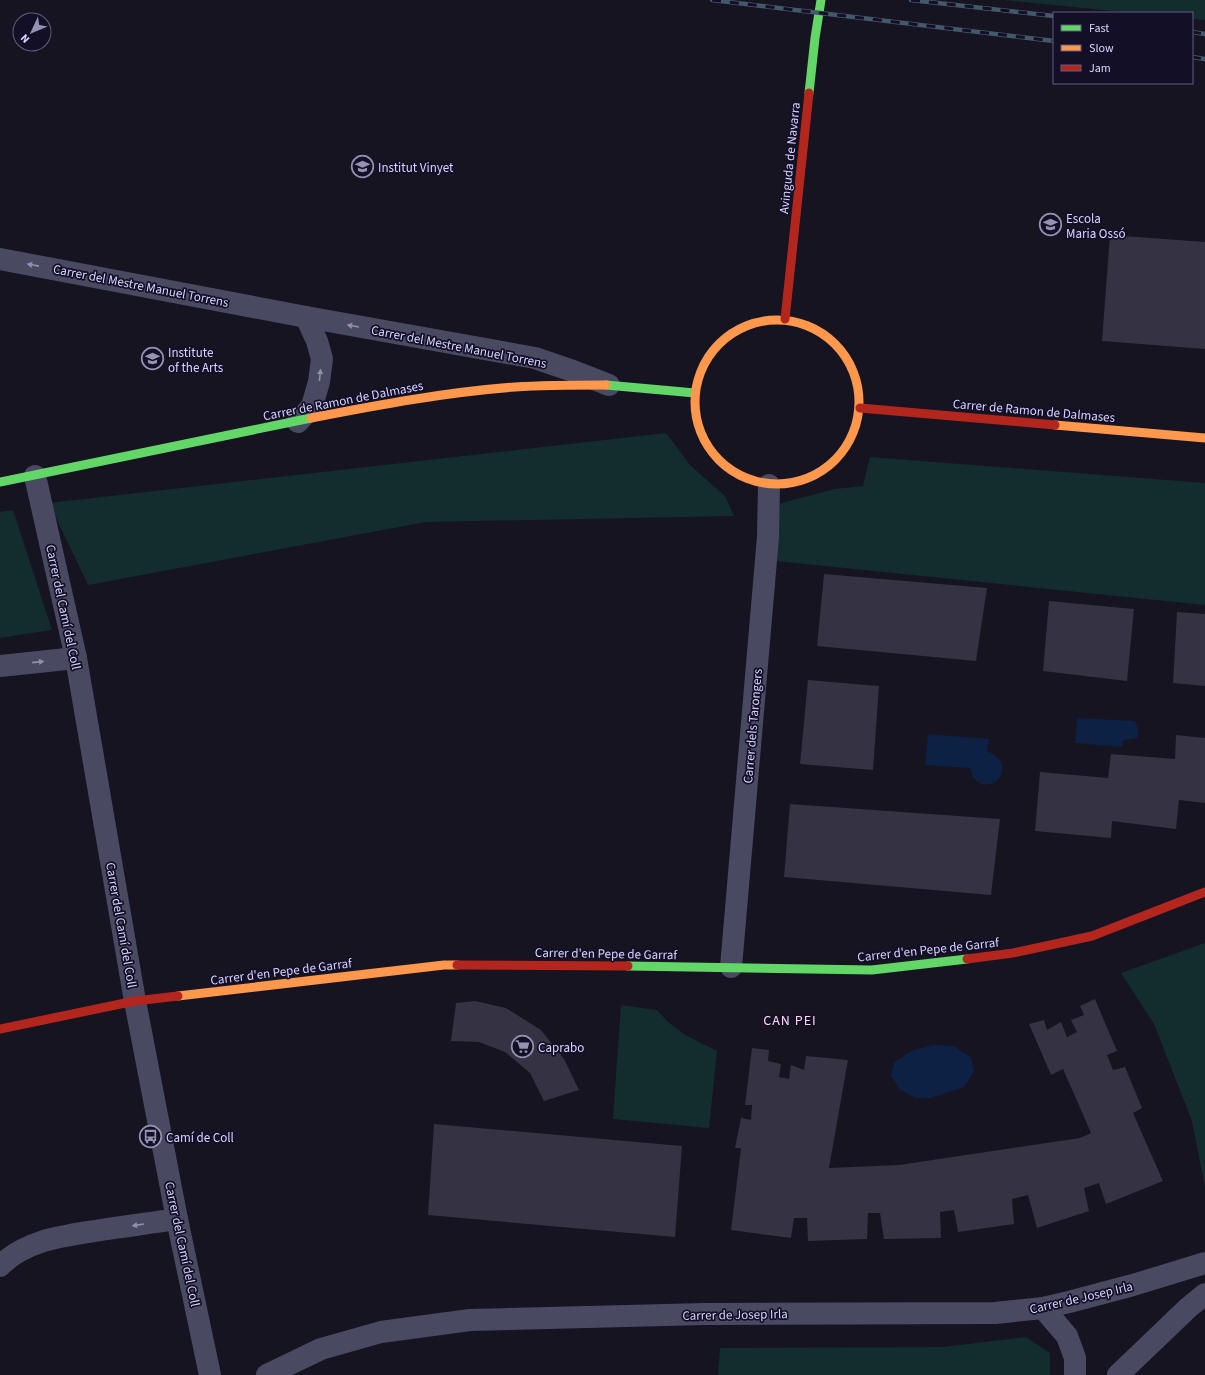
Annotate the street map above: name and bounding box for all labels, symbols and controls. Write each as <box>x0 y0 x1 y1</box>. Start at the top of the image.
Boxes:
north arrow <box>12 12 52 52</box>
legend <box>1053 12 1193 84</box>
text: Fast <box>1089 20 1109 37</box>
text: N <box>17 31 33 46</box>
text: Slow <box>1089 40 1114 57</box>
text: Jam <box>1089 60 1111 77</box>
street label: Avinguda de Navarra <box>775 101 805 215</box>
school or university icon: Institut Vinyet <box>349 154 375 180</box>
place label: Institut Vinyet <box>378 159 454 177</box>
place label: Escola Maria Ossó <box>1066 210 1125 243</box>
school or university icon: Escola Maria Ossó <box>1038 212 1064 238</box>
street label: Carrer del Mestre Manuel Torrens <box>51 260 231 312</box>
one-way arrow <box>27 261 39 267</box>
street label: Carrer del Mestre Manuel Torrens <box>369 321 549 373</box>
one-way arrow <box>347 322 359 328</box>
place label: Institute of the Arts <box>168 344 224 377</box>
school or university icon: Institute of the Arts <box>140 346 166 372</box>
one-way arrow <box>317 369 323 381</box>
street label: Carrer de Ramon de Dalmases <box>262 376 425 425</box>
street label: Carrer de Ramon de Dalmases <box>952 395 1116 427</box>
street label: Carrer del Camí del Coll <box>41 543 85 671</box>
one-way arrow <box>32 659 44 665</box>
street label: Carrer dels Tarongers <box>739 667 767 784</box>
street label: Carrer del Camí del Coll <box>101 861 141 989</box>
street label: Carrer d'en Pepe de Garraf <box>856 933 1001 966</box>
street label: Carrer d'en Pepe de Garraf <box>535 944 678 964</box>
street label: Carrer d'en Pepe de Garraf <box>209 954 354 990</box>
district label: CAN PEI <box>763 1011 817 1031</box>
supermarket icon: Caprabo <box>510 1034 536 1060</box>
place label: Caprabo <box>538 1039 584 1057</box>
bus stop icon: Camí de Coll <box>138 1124 164 1150</box>
place label: Camí de Coll <box>166 1129 234 1147</box>
street label: Carrer del Camí del Coll <box>160 1180 204 1308</box>
one-way arrow <box>132 1222 144 1228</box>
street label: Carrer de Josep Irla <box>1028 1277 1135 1319</box>
street label: Carrer de Josep Irla <box>682 1305 788 1325</box>

